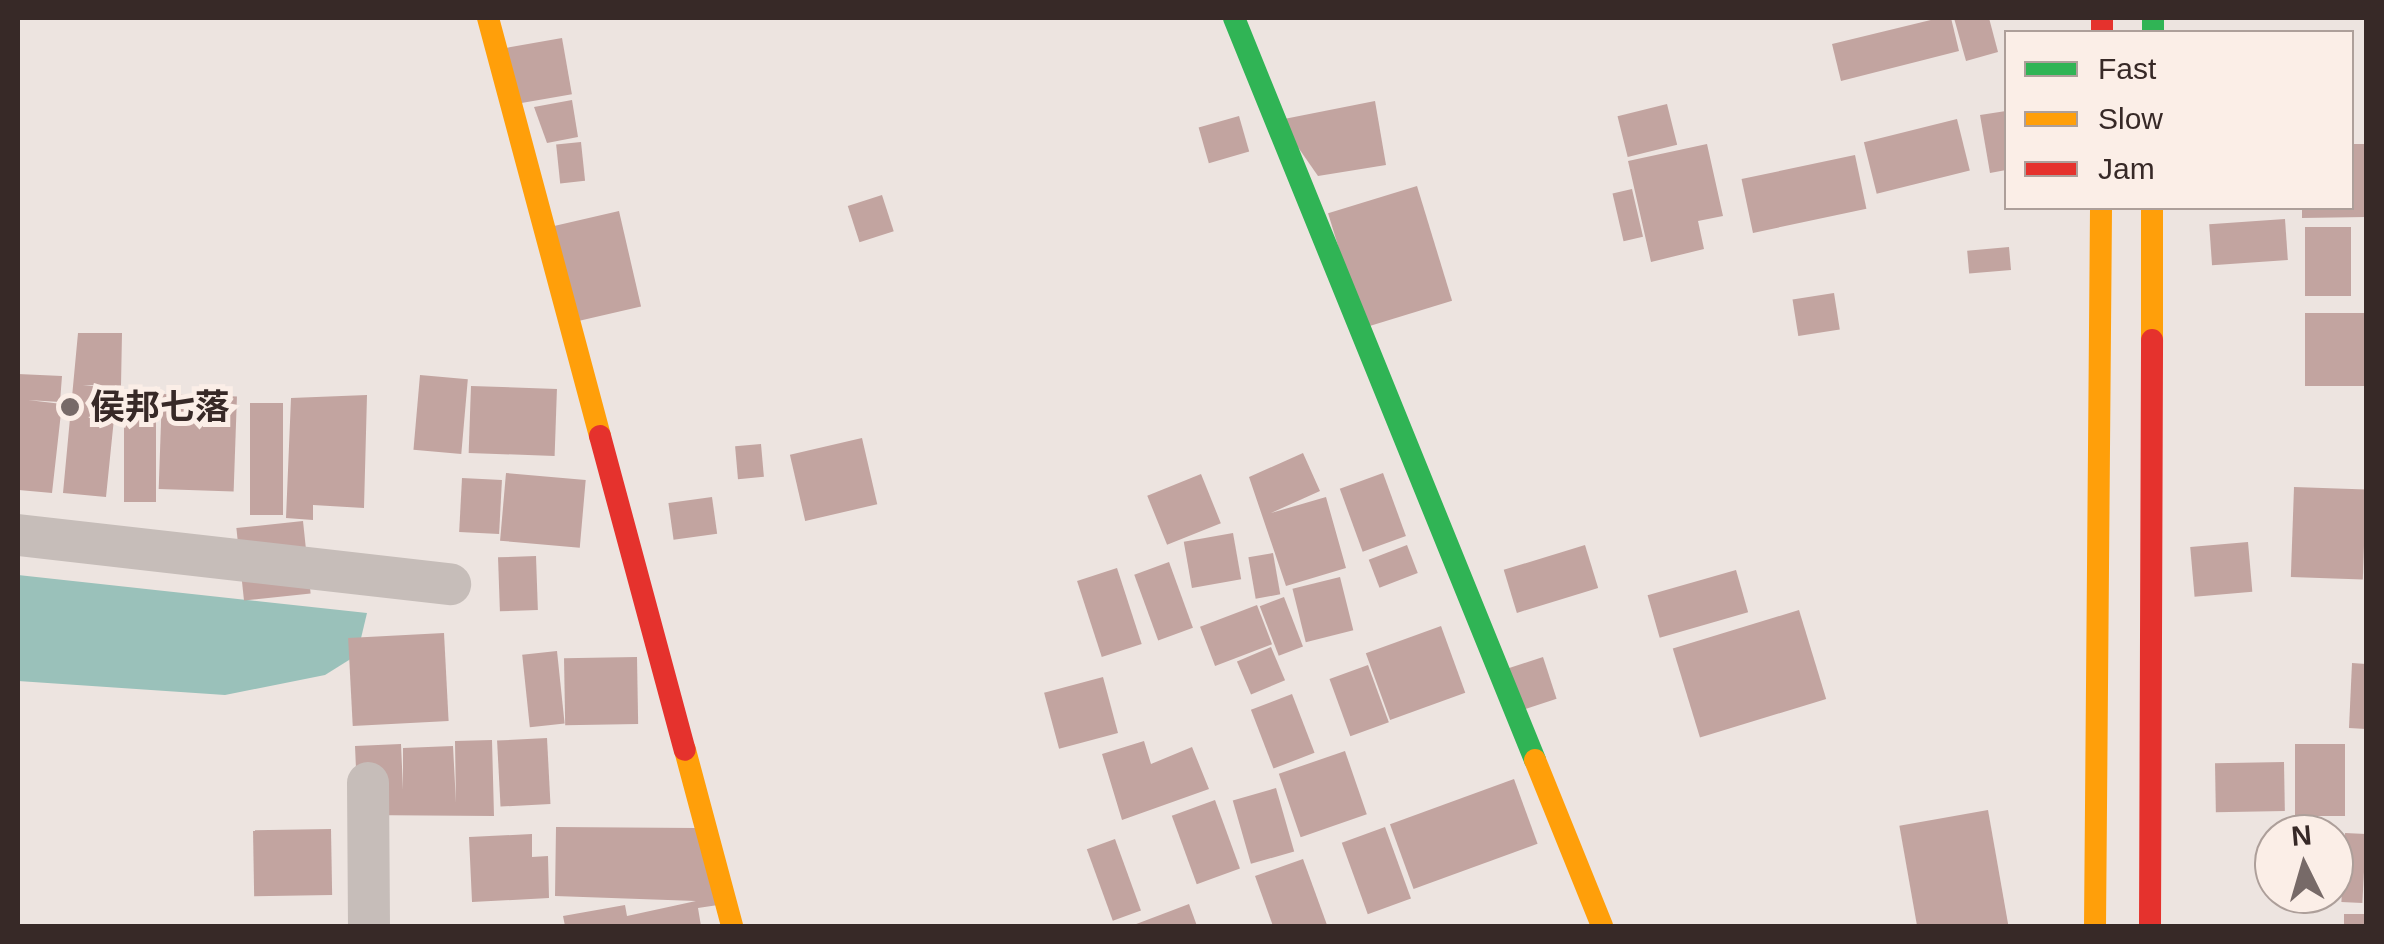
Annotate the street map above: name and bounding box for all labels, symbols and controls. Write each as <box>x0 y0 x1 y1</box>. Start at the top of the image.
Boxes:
legend <box>2004 30 2354 210</box>
text: Fast <box>2098 52 2156 85</box>
text: Slow <box>2098 102 2163 135</box>
text: Jam <box>2098 152 2155 185</box>
place label: 侯邦七落 <box>90 386 230 428</box>
marker: 侯邦七落 <box>59 396 81 418</box>
north arrow <box>2254 814 2354 914</box>
text: N <box>2290 819 2313 852</box>

